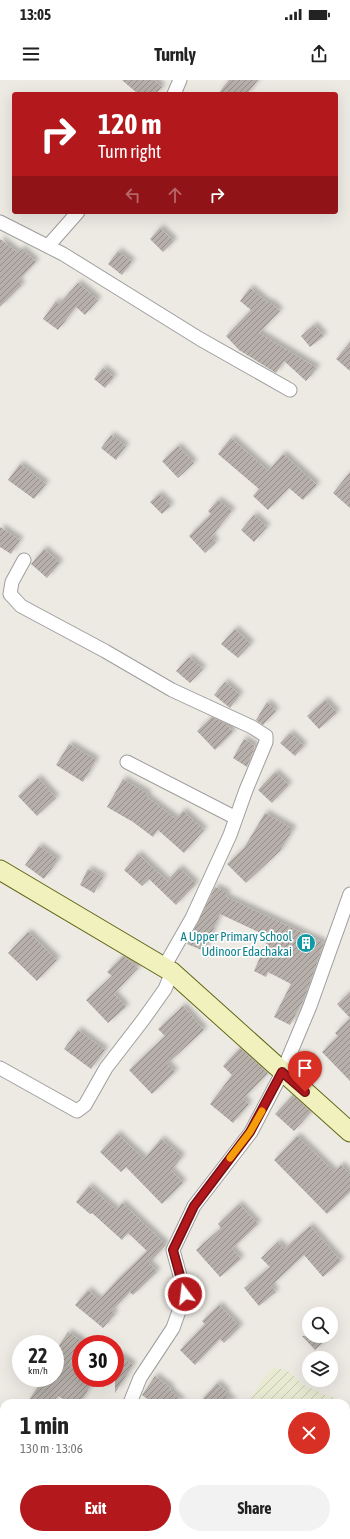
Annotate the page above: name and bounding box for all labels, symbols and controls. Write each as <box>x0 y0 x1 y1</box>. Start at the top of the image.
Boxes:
text: 13:05 <box>20 6 51 23</box>
icon: menu <box>20 43 42 65</box>
icon: share <box>308 43 330 65</box>
text: Turnly <box>154 44 196 65</box>
icon: right <box>32 108 84 160</box>
text: 120 m <box>98 108 161 140</box>
text: Turn right <box>98 141 161 162</box>
icon: left <box>122 184 144 206</box>
icon: ahead <box>164 184 186 206</box>
icon: right <box>206 184 228 206</box>
place label: A Upper Primary School Udinoor Edachakai <box>181 929 293 959</box>
building icon: A Upper Primary School Udinoor Edachakai <box>295 932 317 954</box>
pin <box>288 1051 322 1092</box>
icon: arrive <box>294 1057 316 1079</box>
position arrow <box>164 1273 206 1315</box>
map controls <box>302 1307 338 1387</box>
button: search <box>302 1307 338 1343</box>
speed limit sign: 30 <box>72 1335 124 1387</box>
text: 22 <box>29 1344 47 1367</box>
button: layers <box>302 1351 338 1387</box>
text: km/h <box>28 1365 48 1376</box>
text: 1 min <box>20 1412 69 1439</box>
button: close <box>288 1412 330 1454</box>
text: 130 m · 13:06 <box>20 1441 83 1456</box>
button: Exit <box>20 1485 171 1531</box>
button: Share <box>179 1485 330 1531</box>

